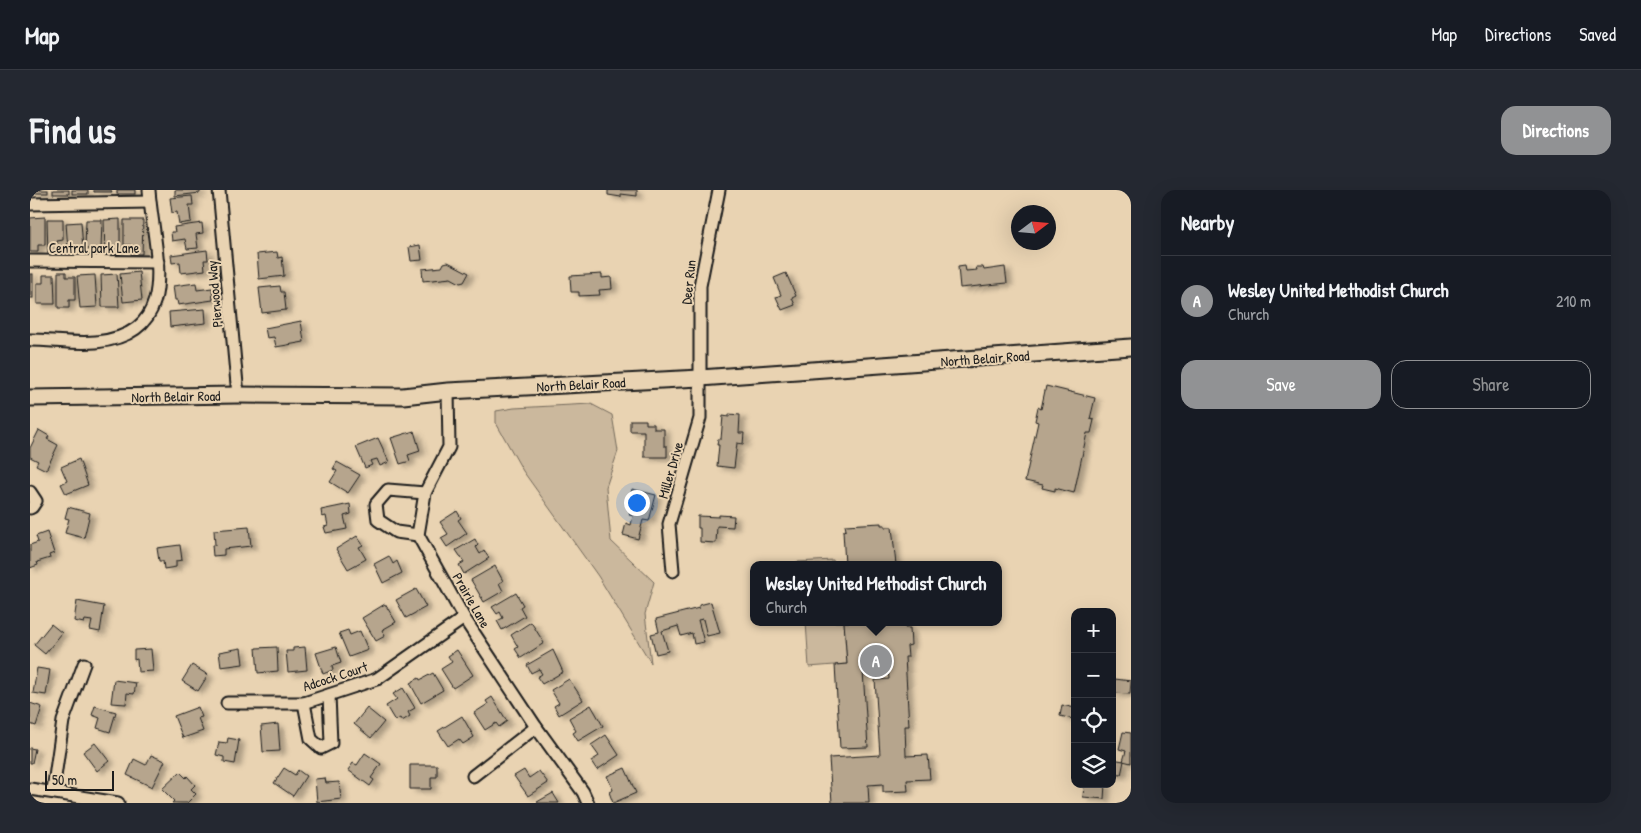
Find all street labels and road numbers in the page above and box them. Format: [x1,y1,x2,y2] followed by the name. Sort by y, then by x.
[49,238,140,258] street label: Central park Lane
[202,259,227,328] street label: Pierwood Way
[676,259,700,305] street label: Deer Run
[940,345,1031,371] street label: North Belair Road
[536,372,626,396] street label: North Belair Road
[131,386,221,406] street label: North Belair Road
[653,439,687,501] street label: Miller Drive
[449,569,496,631] street label: Prairie Lane
[300,657,370,695] street label: Adcock Court

